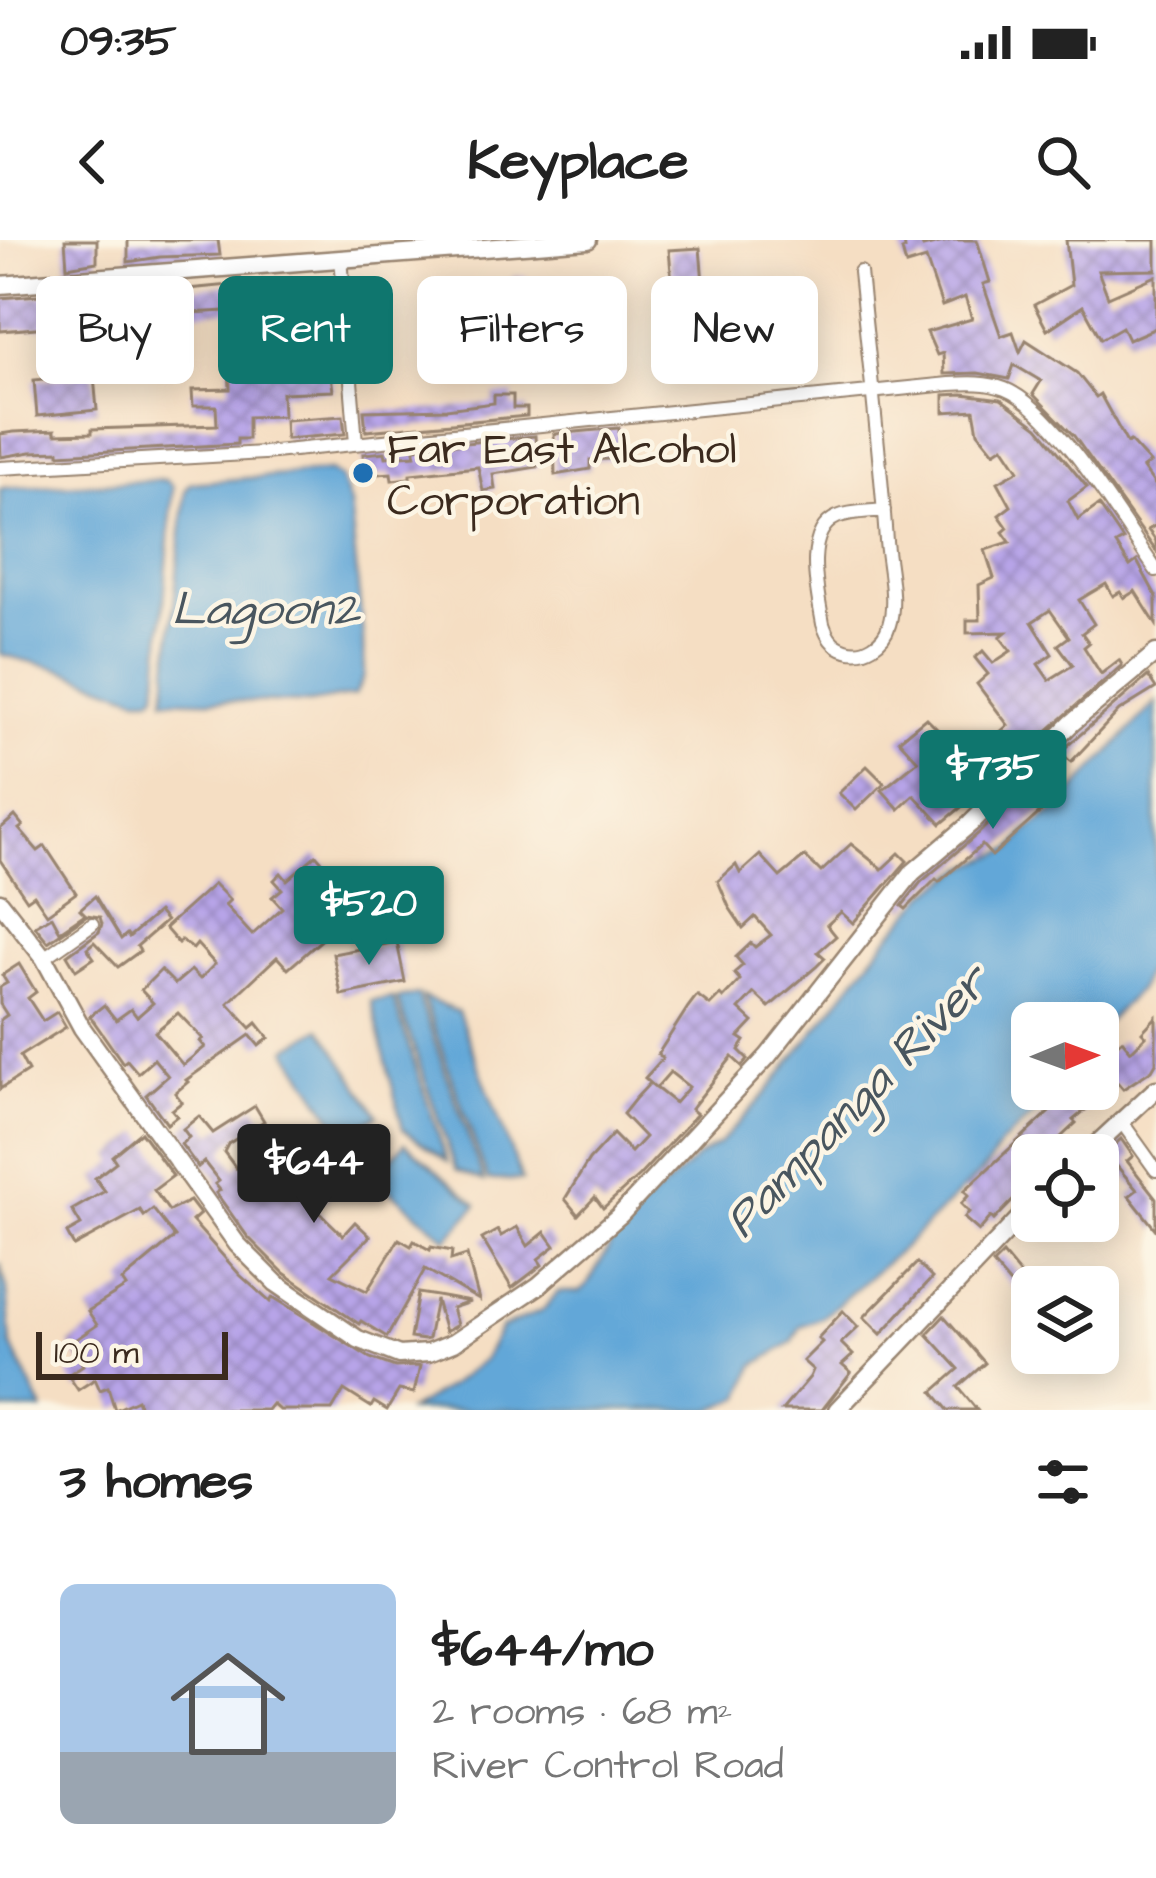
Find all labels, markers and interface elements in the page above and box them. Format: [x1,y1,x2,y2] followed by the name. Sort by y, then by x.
[60,11,176,73] text: 09:35
[468,125,688,200] text: Keyplace
[60,129,126,195] icon: back
[1030,129,1096,195] icon: search
[36,276,194,384] chip: Buy
[218,276,393,384] chip: Rent
[417,276,627,384] chip: Filters
[651,276,818,384] chip: New
[387,419,737,533] place label: Far East Alcohol Corporation
[350,460,376,486] marker: Far East Alcohol Corporation
[172,577,361,645] water label: Lagoon2
[922,730,1064,832] pin: $735
[946,742,1040,796] text: $735
[298,866,440,968] pin: $520
[321,878,417,932] text: $520
[710,948,1009,1254] water label: Pampanga River
[1011,1002,1119,1110] north arrow
[1011,1002,1119,1374] map controls
[243,1124,385,1226] pin: $644
[1011,1134,1119,1242] button: locate
[264,1136,364,1190] text: $644
[1011,1266,1119,1374] button: layers
[36,1326,228,1379] scale bar
[54,1330,139,1376] text: 100 m
[60,1447,253,1518] text: 3 homes
[1030,1449,1096,1515] icon: filters
[432,1615,653,1686] text: $644/mo
[156,1632,300,1776] icon: home
[432,1686,732,1740] text: 2 rooms · 68 m²
[432,1740,784,1794] text: River Control Road

